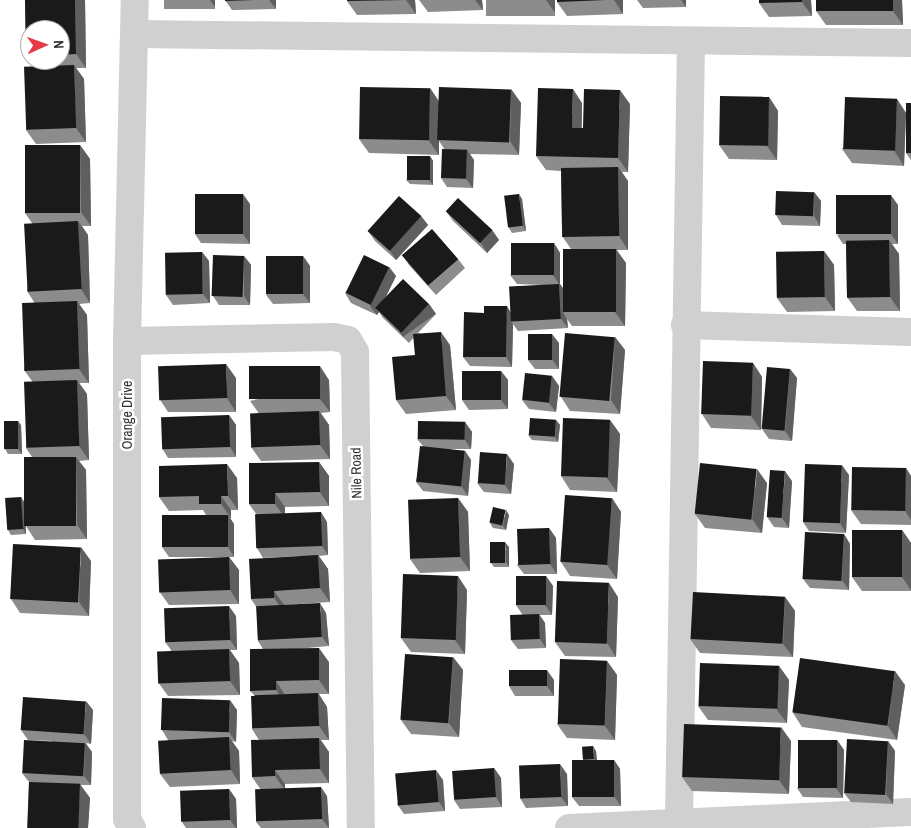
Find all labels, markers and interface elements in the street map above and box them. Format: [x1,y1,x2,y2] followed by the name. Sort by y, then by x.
[20,20,70,70] north arrow
[50,40,68,49] text: N
[119,381,135,449] street label: Orange Drive
[347,447,365,499] street label: Nile Road

